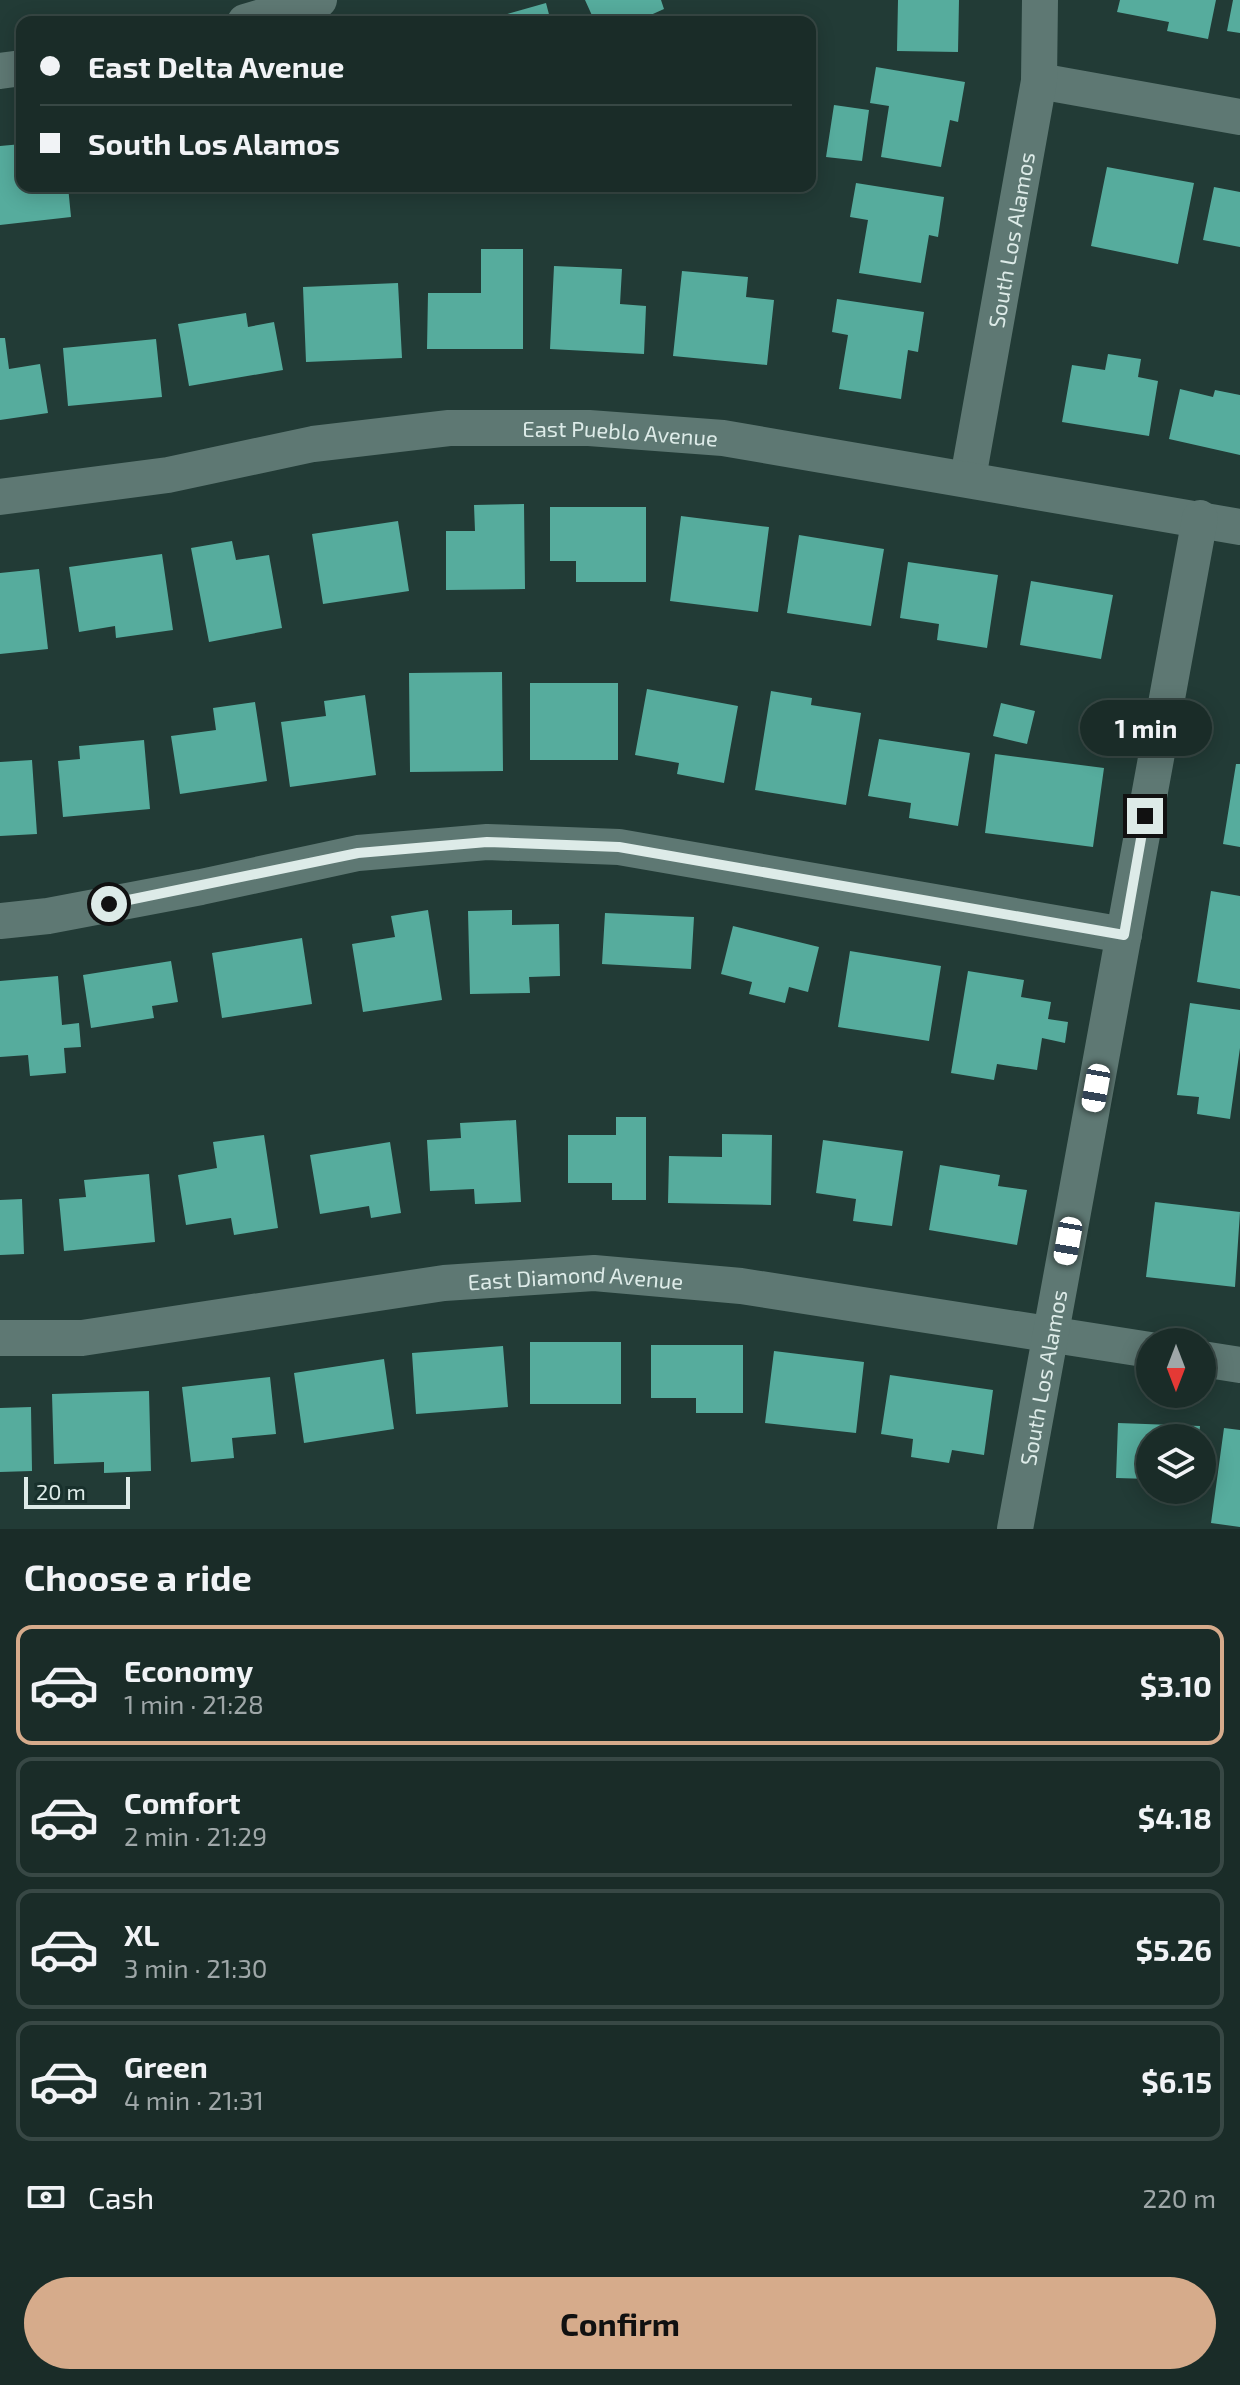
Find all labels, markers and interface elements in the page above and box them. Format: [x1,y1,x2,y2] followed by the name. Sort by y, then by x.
[88,48,345,84] text: East Delta Avenue
[88,125,340,161] text: South Los Alamos
[982,150,1039,330] street label: South Los Alamos
[522,415,719,451] street label: East Pueblo Avenue
[1079,700,1211,756] callout: 1 min
[1115,712,1177,743] text: 1 min
[1127,798,1163,834] route end
[91,886,127,922] route start
[1080,1062,1112,1114] car
[1052,1215,1084,1267] car
[467,1260,685,1294] street label: East Diamond Avenue
[1014,1288,1072,1467] street label: South Los Alamos
[1136,1328,1216,1408] north arrow
[1136,1328,1216,1504] map controls
[1136,1424,1216,1504] button: layers
[24,1473,130,1509] scale bar
[36,1478,86,1504] text: 20 m
[24,1555,252,1598] text: Choose a ride
[28,1649,100,1721] icon: car
[124,1652,253,1688] text: Economy
[1140,1667,1212,1703] text: $3.10
[124,1688,264,1719] text: 1 min · 21:28
[28,1781,100,1853] icon: car
[124,1784,241,1820] text: Comfort
[1138,1799,1212,1835] text: $4.18
[124,1820,267,1851] text: 2 min · 21:29
[28,1913,100,1985] icon: car
[124,1916,159,1952] text: XL
[1136,1931,1212,1967] text: $5.26
[124,1952,268,1983] text: 3 min · 21:30
[28,2045,100,2117] icon: car
[124,2048,208,2084] text: Green
[1141,2063,1212,2099] text: $6.15
[124,2084,264,2115] text: 4 min · 21:31
[24,2175,68,2219] icon: cash
[88,2179,154,2215] text: Cash
[1143,2182,1216,2213] text: 220 m
[24,2277,1216,2369] button: Confirm

